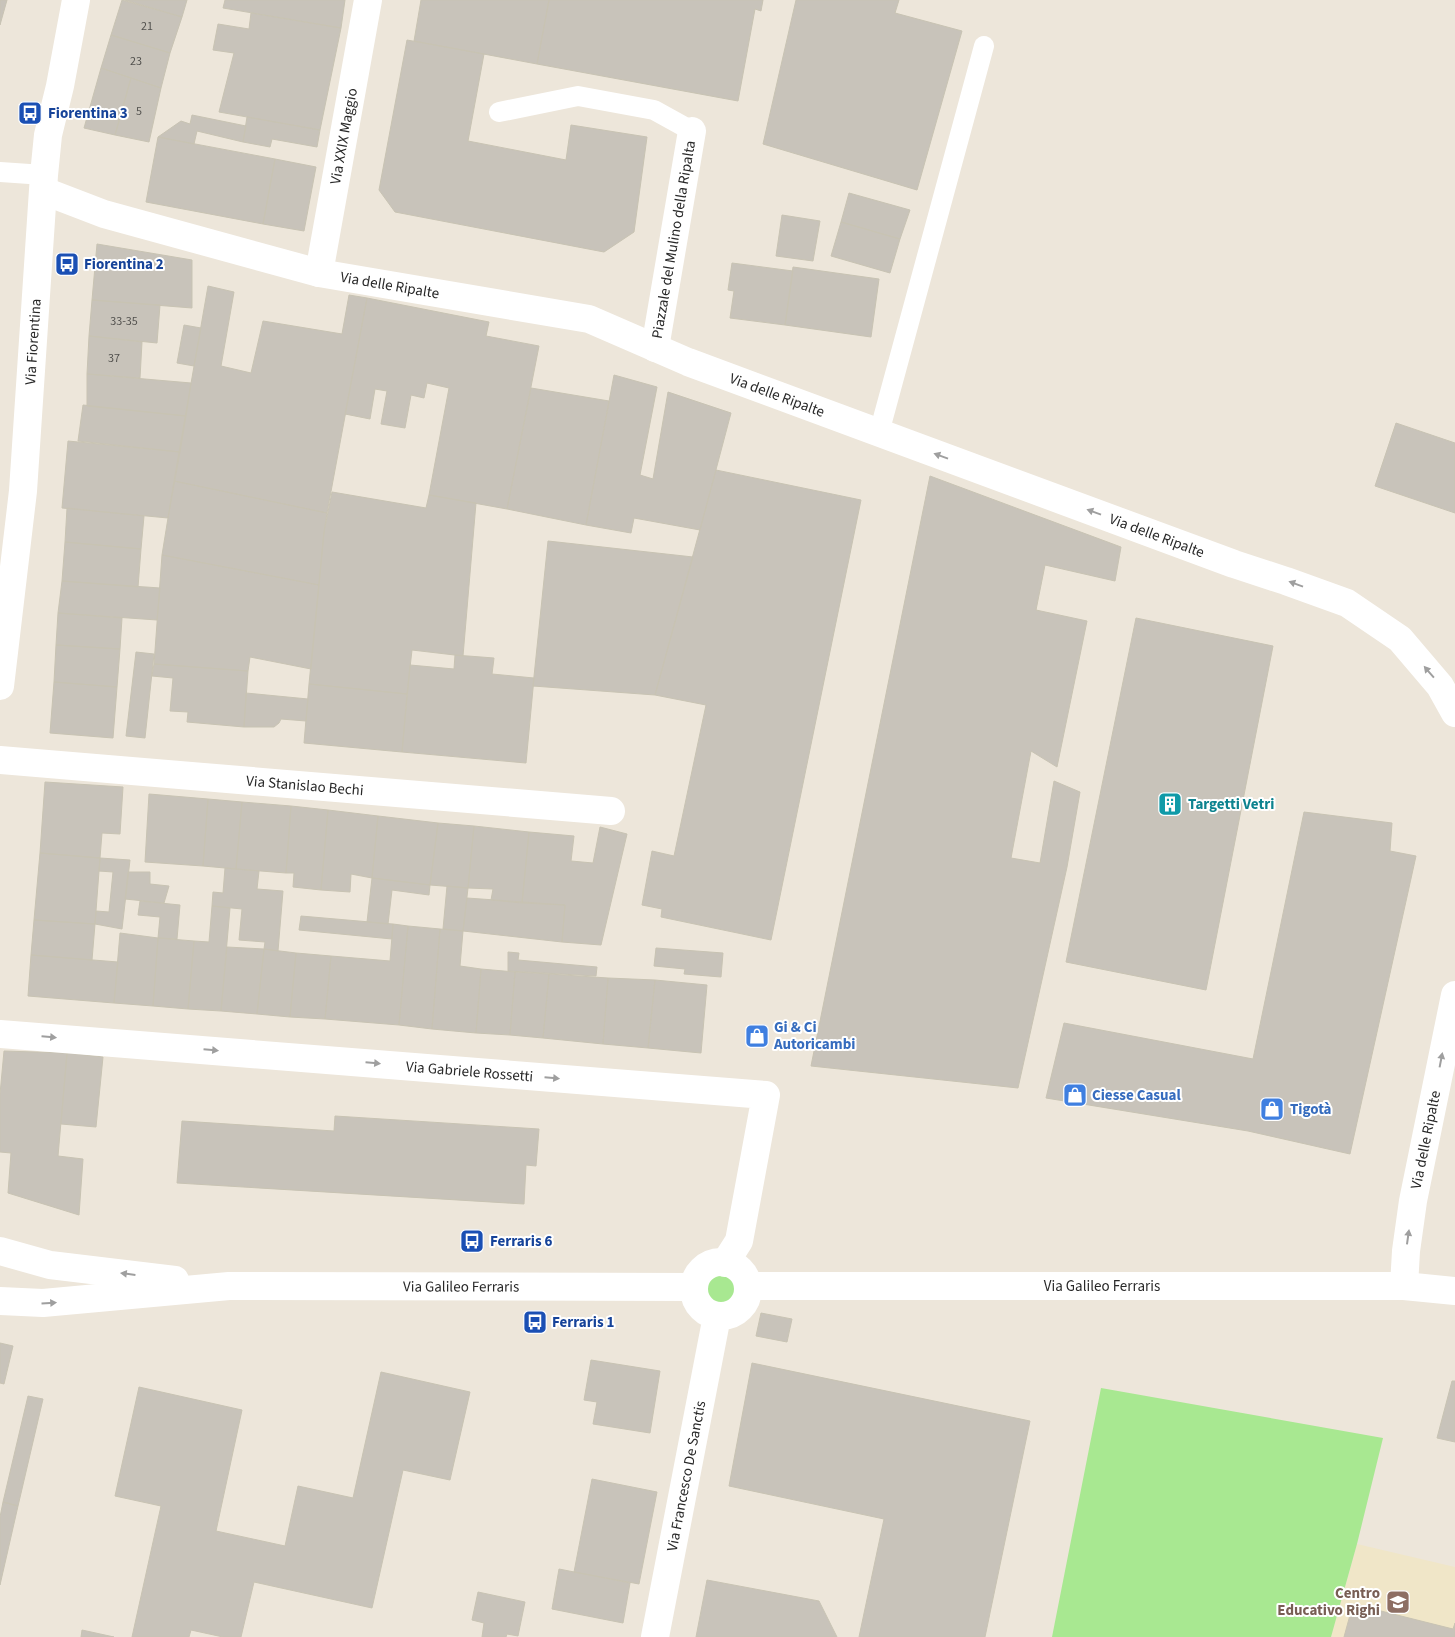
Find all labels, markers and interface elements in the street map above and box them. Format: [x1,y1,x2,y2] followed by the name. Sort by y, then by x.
[141,18,153,35] house number: 21
[130,53,142,70] house number: 23
[325,86,363,186] street label: Via XXIX Maggio
[17,100,43,126] bus stop icon: Fiorentina 3
[48,103,128,124] place label: Fiorentina 3
[136,103,142,120] house number: 5
[647,139,701,340] street label: Piazzale del Mulino della Ripalta
[54,251,80,277] bus stop icon: Fiorentina 2
[84,254,164,275] place label: Fiorentina 2
[339,267,441,304] street label: Via delle Ripalte
[20,298,47,386] street label: Via Fiorentina
[110,313,138,330] house number: 33-35
[108,350,120,367] house number: 37
[726,368,827,423] street label: Via delle Ripalte
[933,452,948,460] one-way arrow
[1086,508,1101,515] one-way arrow
[1106,509,1207,563] street label: Via delle Ripalte
[1288,580,1303,588] one-way arrow
[1423,666,1434,679] one-way arrow
[245,771,364,801] street label: Via Stanislao Bechi
[1157,791,1183,817] building icon: Targetti Vetri
[1188,794,1274,815] place label: Targetti Vetri
[773,1017,855,1055] place label: Gi & Ci Autoricambi
[744,1023,770,1049] shop icon: Gi & Ci Autoricambi
[41,1034,57,1042] one-way arrow
[203,1047,219,1055] one-way arrow
[1437,1053,1445,1068] one-way arrow
[405,1056,534,1087] street label: Via Gabriele Rossetti
[365,1060,381,1068] one-way arrow
[544,1074,560,1082] one-way arrow
[1062,1082,1088,1108] shop icon: Ciesse Casual
[1092,1085,1181,1106] place label: Ciesse Casual
[1406,1089,1446,1191] street label: Via delle Ripalte
[1259,1096,1285,1122] shop icon: Tigotà
[1290,1099,1332,1120] place label: Tigotà
[459,1228,485,1254] bus stop icon: Ferraris 6
[1404,1229,1412,1245] one-way arrow
[490,1231,553,1252] place label: Ferraris 6
[120,1270,136,1278] one-way arrow
[403,1276,519,1298] street label: Via Galileo Ferraris
[1044,1276,1160,1297] street label: Via Galileo Ferraris
[41,1298,57,1306] one-way arrow
[522,1309,548,1335] bus stop icon: Ferraris 1
[552,1312,615,1333] place label: Ferraris 1
[662,1399,711,1553] street label: Via Francesco De Sanctis
[1277,1583,1380,1621] place label: Centro Educativo Righi
[1385,1589,1411,1615] school or university icon: Centro Educativo Righi

